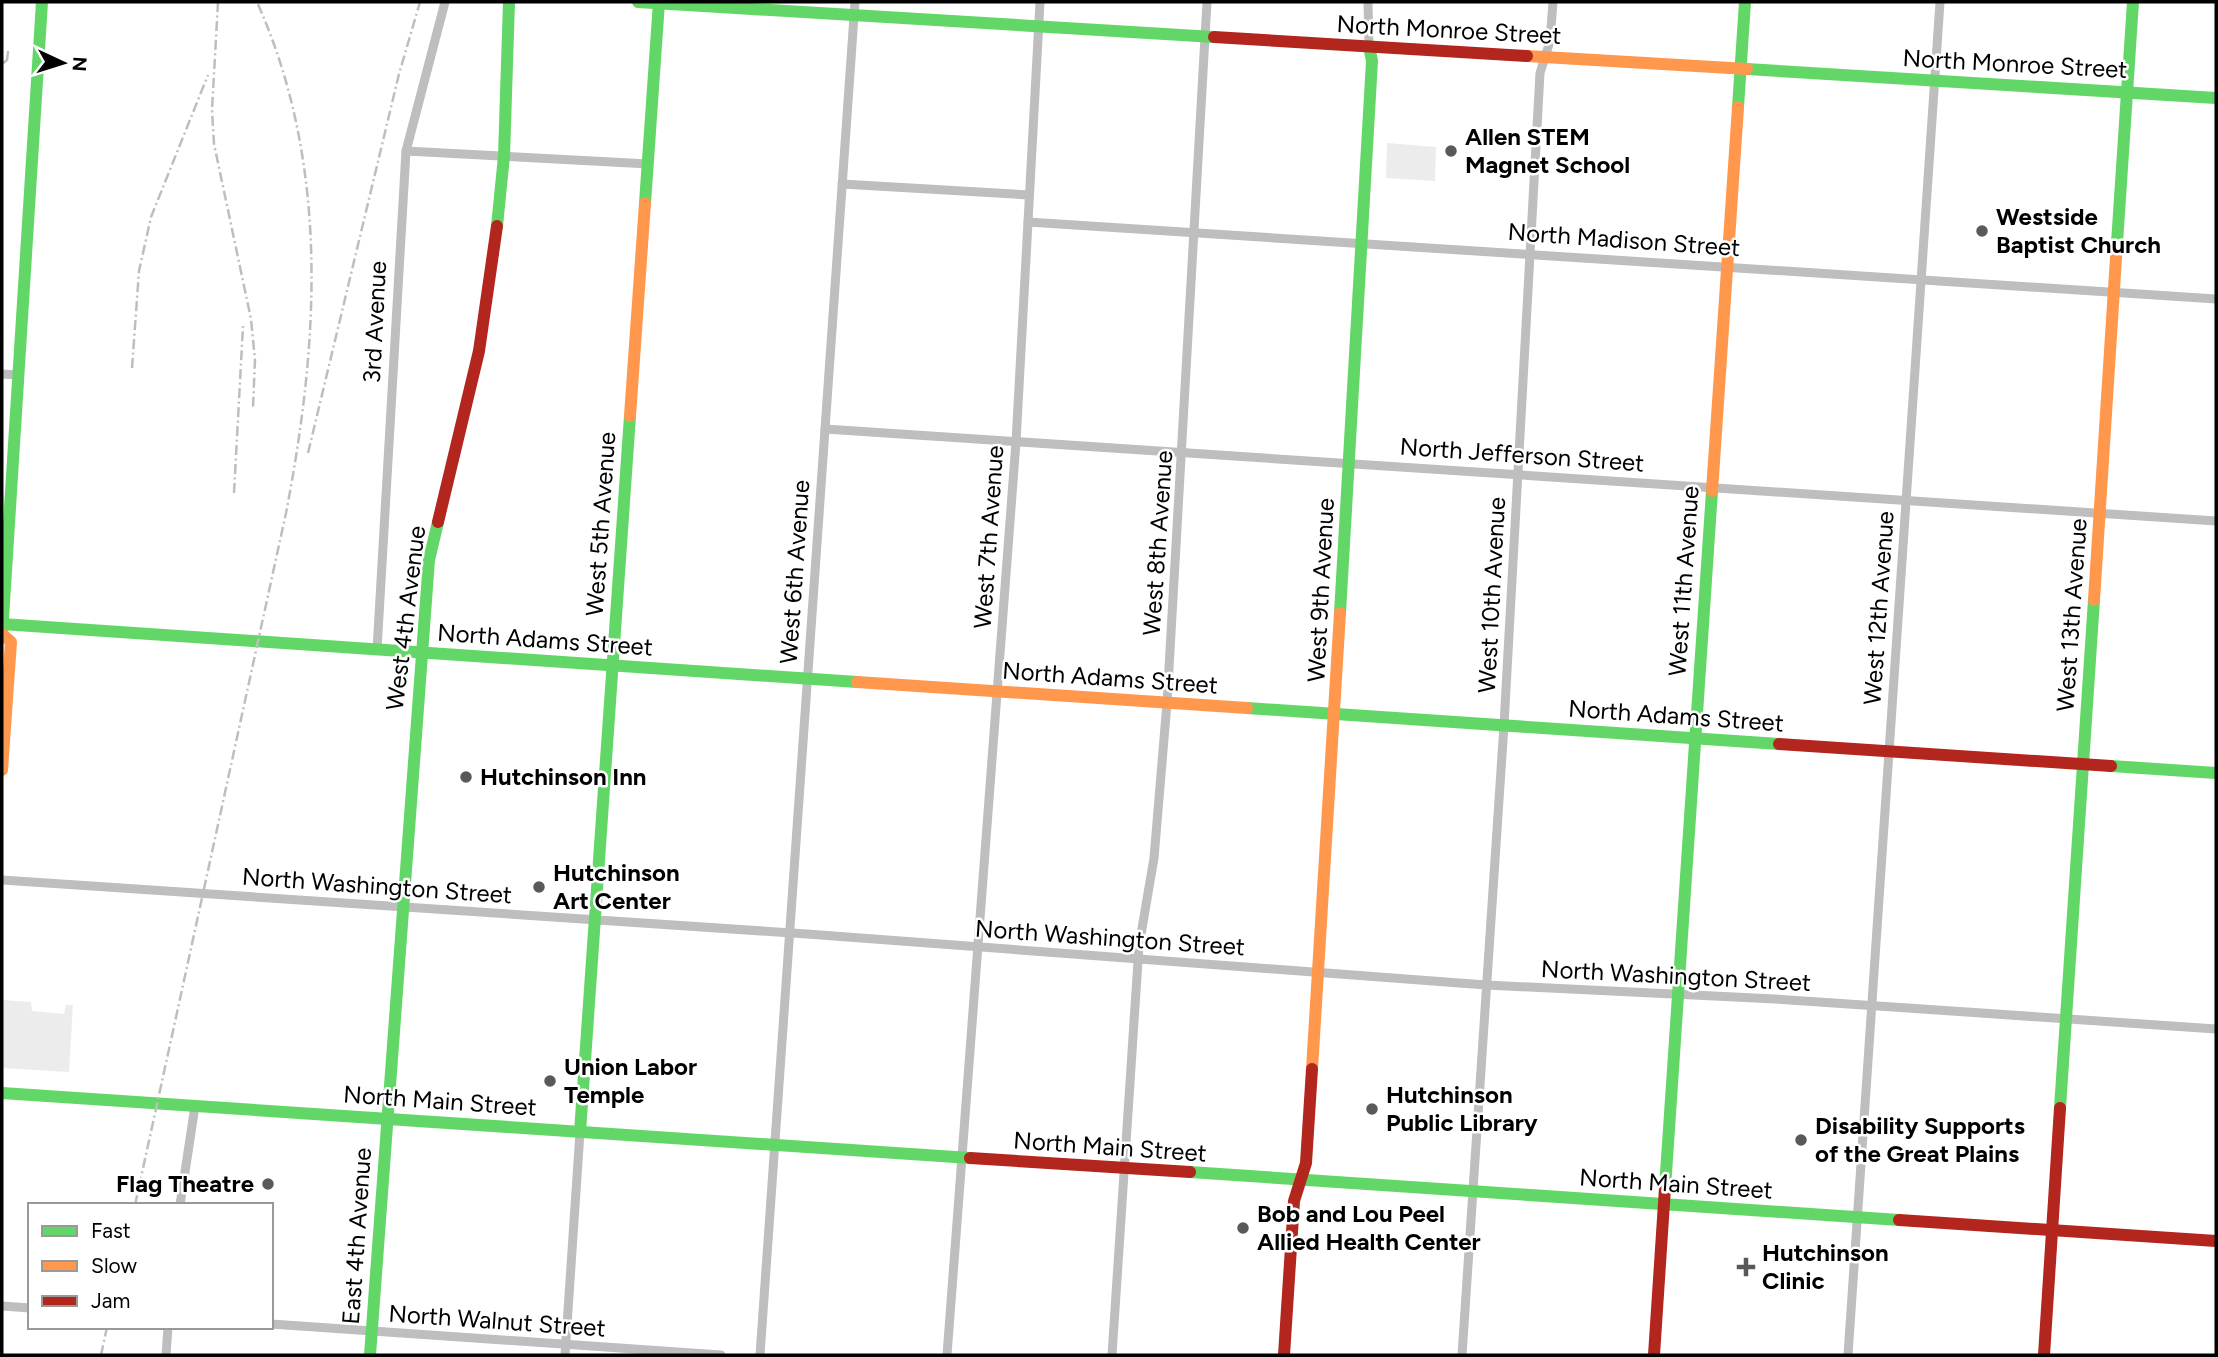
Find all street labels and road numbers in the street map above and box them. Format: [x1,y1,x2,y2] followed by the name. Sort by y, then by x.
[1336,9,1562,50] street label: North Monroe Street
[1902,43,2128,84] street label: North Monroe Street
[1507,217,1741,262] street label: North Madison Street
[357,260,392,384] street label: 3rd Avenue
[580,431,621,617] street label: West 5th Avenue
[1399,431,1645,478] street label: North Jefferson Street
[968,444,1009,630] street label: West 7th Avenue
[1137,449,1178,637] street label: West 8th Avenue
[774,479,815,665] street label: West 6th Avenue
[1662,485,1705,677] street label: West 11th Avenue
[1472,496,1511,694] street label: West 10th Avenue
[1301,497,1340,683] street label: West 9th Avenue
[1857,510,1900,706] street label: West 12th Avenue
[2050,517,2093,713] street label: West 13th Avenue
[380,524,431,712] street label: West 4th Avenue
[436,617,654,662] street label: North Adams Street
[1001,655,1219,700] street label: North Adams Street
[1567,693,1785,738] street label: North Adams Street
[241,862,513,909] street label: North Washington Street
[974,914,1246,961] street label: North Washington Street
[1540,954,1812,997] street label: North Washington Street
[342,1079,538,1122] street label: North Main Street
[1012,1125,1208,1168] street label: North Main Street
[336,1147,377,1325] street label: East 4th Avenue
[1578,1162,1774,1205] street label: North Main Street
[387,1298,607,1343] street label: North Walnut Street

